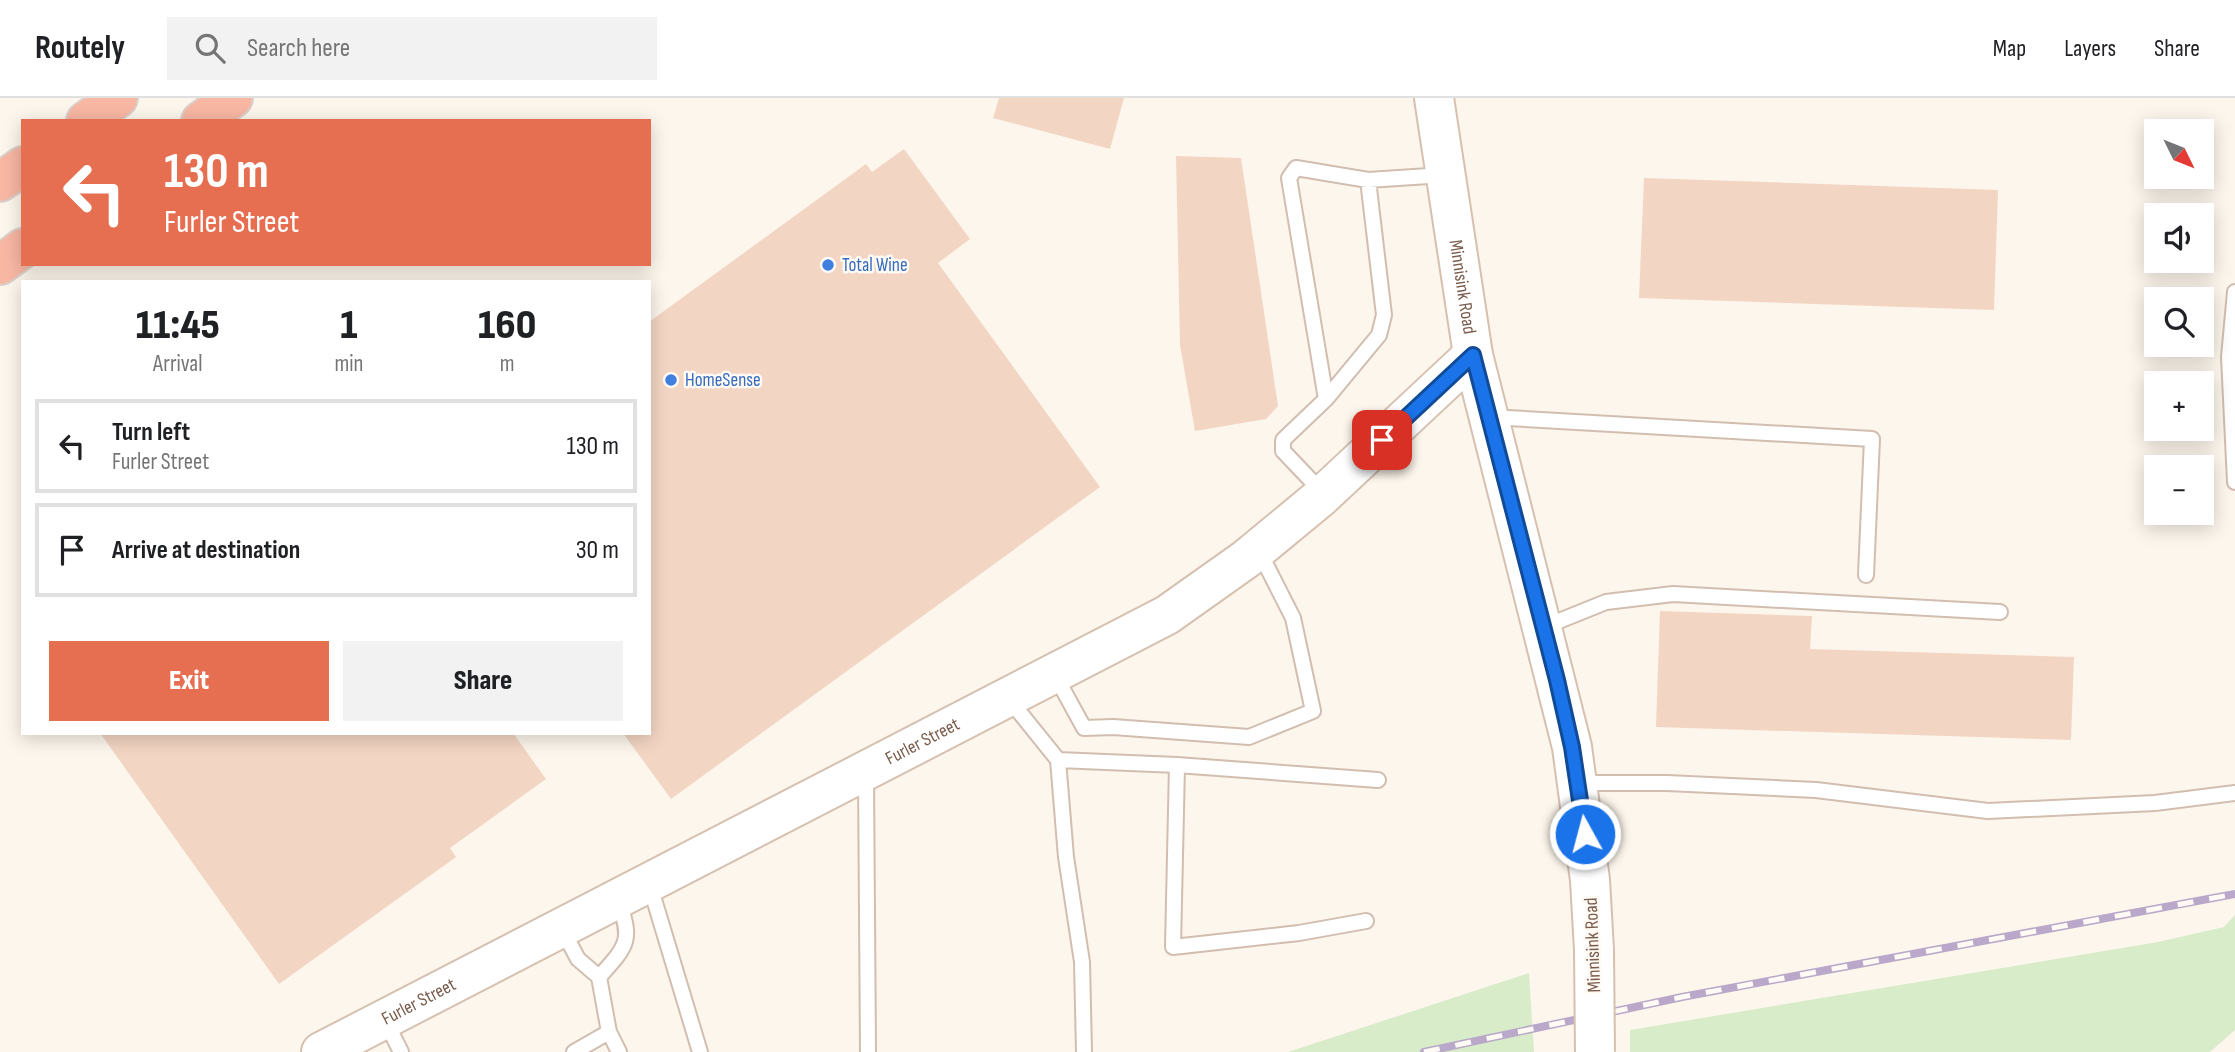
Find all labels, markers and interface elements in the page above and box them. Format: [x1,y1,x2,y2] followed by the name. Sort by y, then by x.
[167,17,657,80] search box
[35,28,125,68] text: Routely
[191,29,229,67] icon: search
[247,33,350,64] text: Search here
[1993,34,2026,63] text: Map
[2064,34,2116,63] text: Layers
[2154,34,2200,63] text: Share
[2144,119,2214,189] north arrow
[2144,119,2214,525] map controls
[164,143,269,202] text: 130 m
[49,147,140,238] icon: left
[164,203,299,242] text: Furler Street
[2144,203,2214,273] button: sound
[1444,238,1481,336] street label: Minnisink Road
[842,254,908,277] place label: Total Wine
[820,257,836,273] marker: Total Wine
[2144,287,2214,357] button: search
[136,300,220,351] text: 11:45
[340,300,358,351] text: 1
[478,300,536,351] text: 160
[153,350,202,378] text: Arrival
[334,350,363,378] text: min
[500,350,515,378] text: m
[685,369,761,392] place label: HomeSense
[2144,371,2214,441] button: +
[663,372,679,388] marker: HomeSense
[1352,410,1412,470] pin
[112,417,190,448] text: Turn left
[1363,421,1401,459] icon: arrive
[53,427,91,465] icon: left
[567,431,619,462] text: 130 m
[112,448,209,476] text: Furler Street
[2144,455,2214,525] button: −
[53,531,91,569] icon: arrive
[112,535,300,566] text: Arrive at destination
[576,535,619,566] text: 30 m
[49,641,329,721] button: Exit
[343,641,623,721] button: Share
[882,713,964,770] street label: Furler Street
[1548,797,1622,871] position arrow
[1580,897,1606,993] street label: Minnisink Road
[378,973,460,1030] street label: Furler Street

